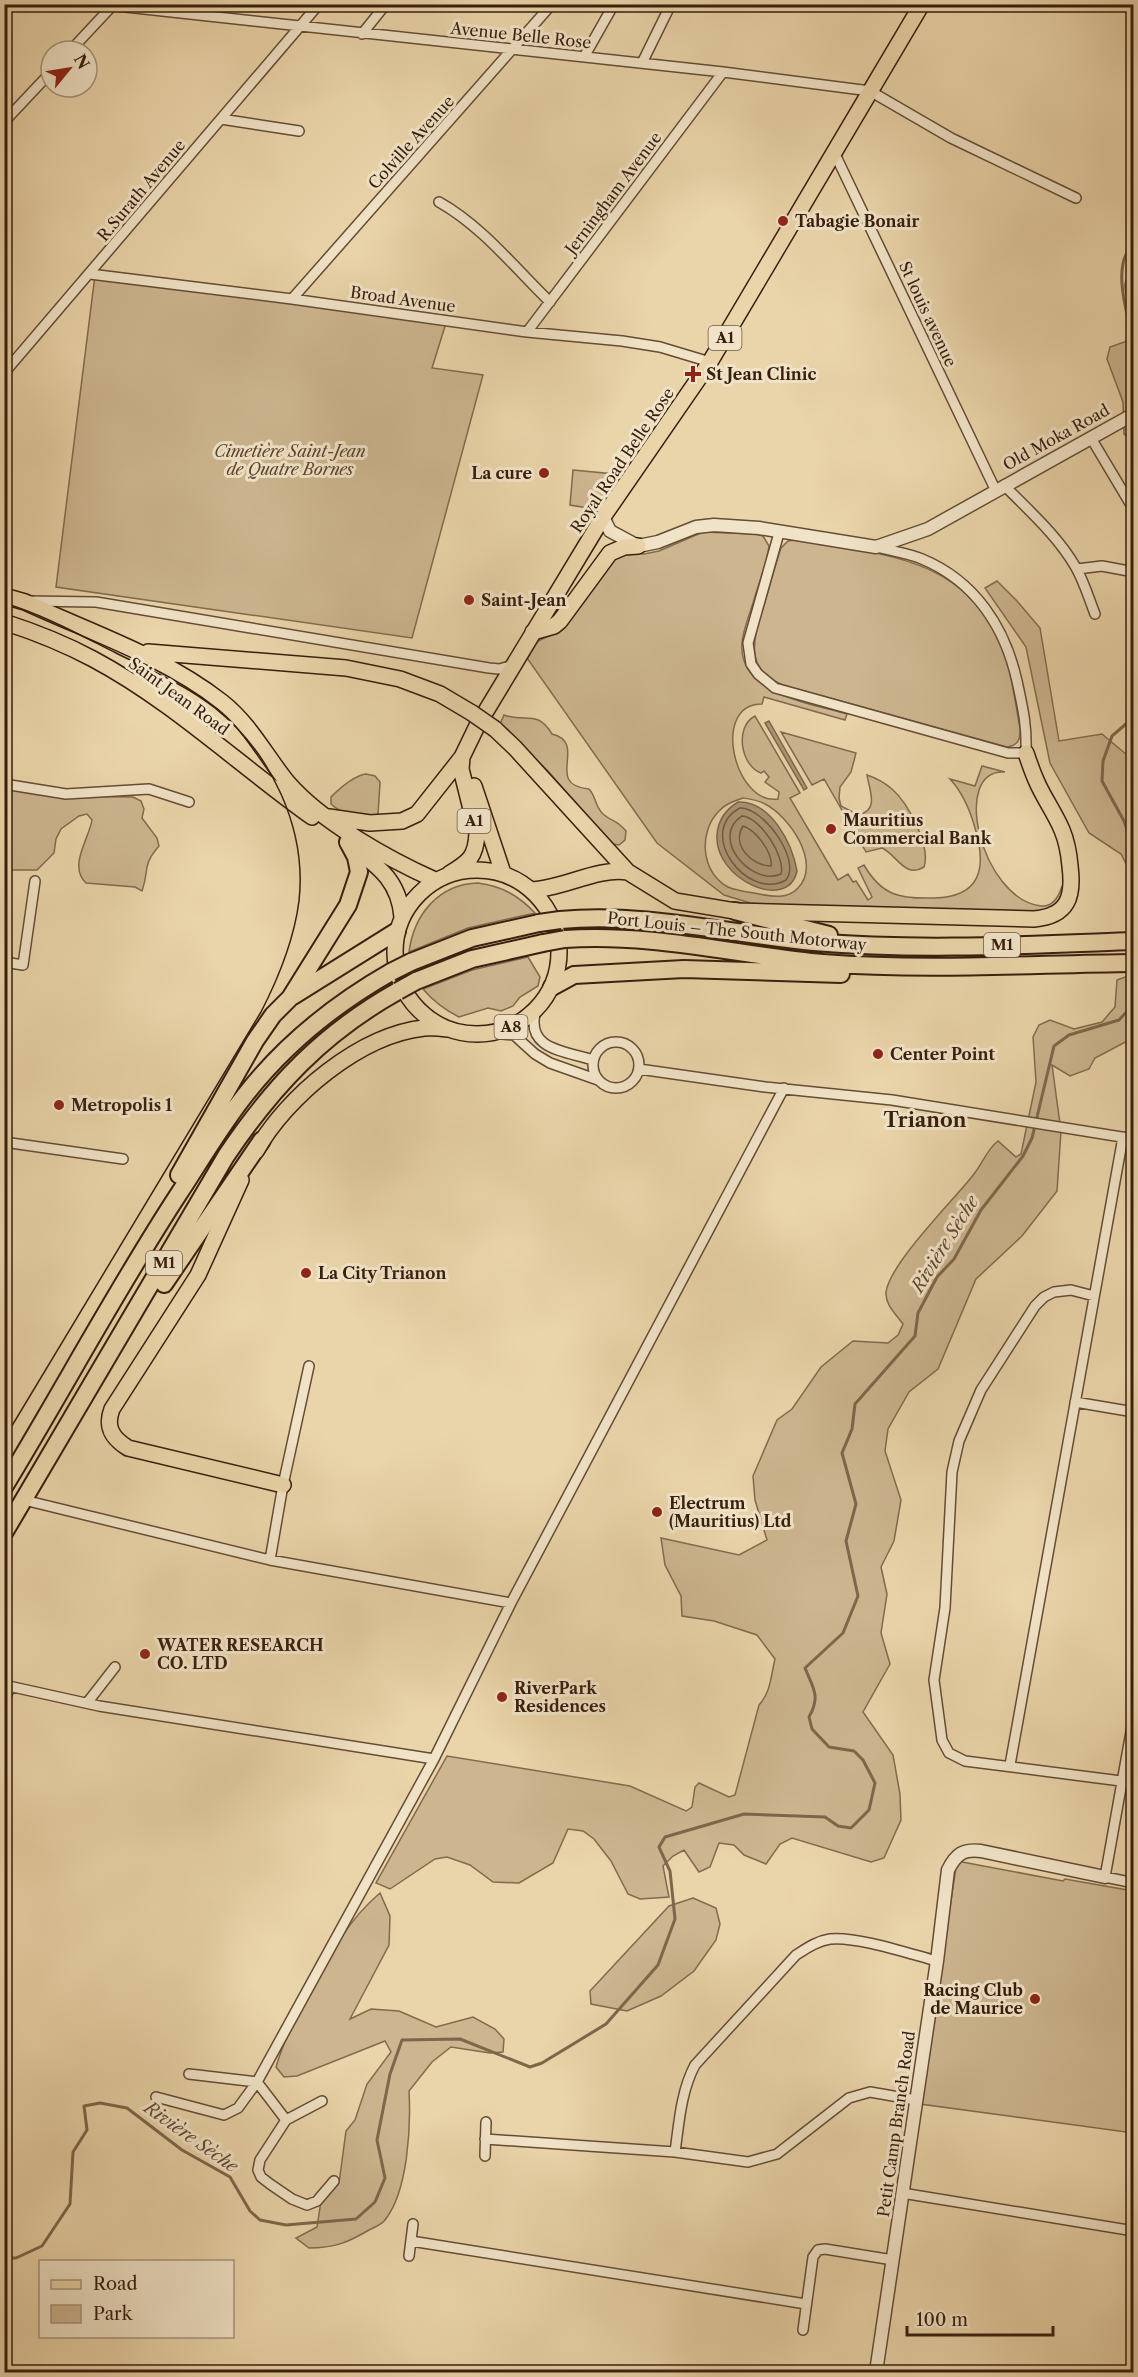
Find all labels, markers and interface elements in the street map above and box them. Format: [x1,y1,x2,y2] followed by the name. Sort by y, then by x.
[449,18,592,52] street label: Avenue Belle Rose
[39,39,99,99] north arrow
[70,50,94,73] text: N
[364,91,458,193] street label: Colville Avenue
[559,128,666,261] street label: Jerningham Avenue
[93,135,189,245] street label: R.Surath Avenue
[795,211,920,231] place label: Tabagie Bonair
[776,214,790,228] marker: Tabagie Bonair
[895,258,961,370] street label: St louis avenue
[349,282,457,316] street label: Broad Avenue
[708,326,742,350] road number: A1
[706,364,817,384] place label: St Jean Clinic
[684,365,702,383] marker: St Jean Clinic
[566,384,678,536] street label: Royal Road Belle Rose
[999,399,1113,474] street label: Old Moka Road
[214,441,366,479] park label: Cimetière Saint-Jean de Quatre Bornes
[471,463,532,483] place label: La cure
[537,466,551,480] marker: La cure
[481,590,566,610] place label: Saint-Jean
[462,593,476,607] marker: Saint-Jean
[125,653,233,739] street label: Saint Jean Road
[458,809,490,833] road number: A1
[843,810,992,848] place label: Mauritius Commercial Bank
[824,822,838,836] marker: Mauritius Commercial Bank
[606,907,869,955] street label: Port Louis – The South Motorway
[984,933,1020,957] road number: M1
[494,1015,528,1039] road number: A8
[890,1044,995,1064] place label: Center Point
[871,1047,885,1061] marker: Center Point
[71,1095,173,1115] place label: Metropolis 1
[52,1098,66,1112] marker: Metropolis 1
[884,1108,967,1132] district label: Trianon
[906,1191,984,1298] water label: Rivière Sèche
[146,1251,182,1275] road number: M1
[318,1263,447,1283] place label: La City Trianon
[299,1266,313,1280] marker: La City Trianon
[669,1493,792,1531] place label: Electrum (Mauritius) Ltd
[650,1505,664,1519] marker: Electrum (Mauritius) Ltd
[156,1635,324,1673] place label: WATER RESEARCH CO. LTD
[138,1647,152,1661] marker: WATER RESEARCH CO. LTD
[514,1678,606,1716] place label: RiverPark Residences
[495,1690,509,1704] marker: RiverPark Residences
[923,1980,1023,2018] place label: Racing Club de Maurice
[1028,1992,1042,2006] marker: Racing Club de Maurice
[873,2029,919,2218] street label: Petit Camp Branch Road
[138,2095,243,2178] water label: Rivière Sèche
[39,2260,234,2338] legend
[93,2273,138,2295] text: Road
[907,2299,1052,2337] scale bar
[93,2303,134,2325] text: Park
[916,2309,968,2331] text: 100 m

